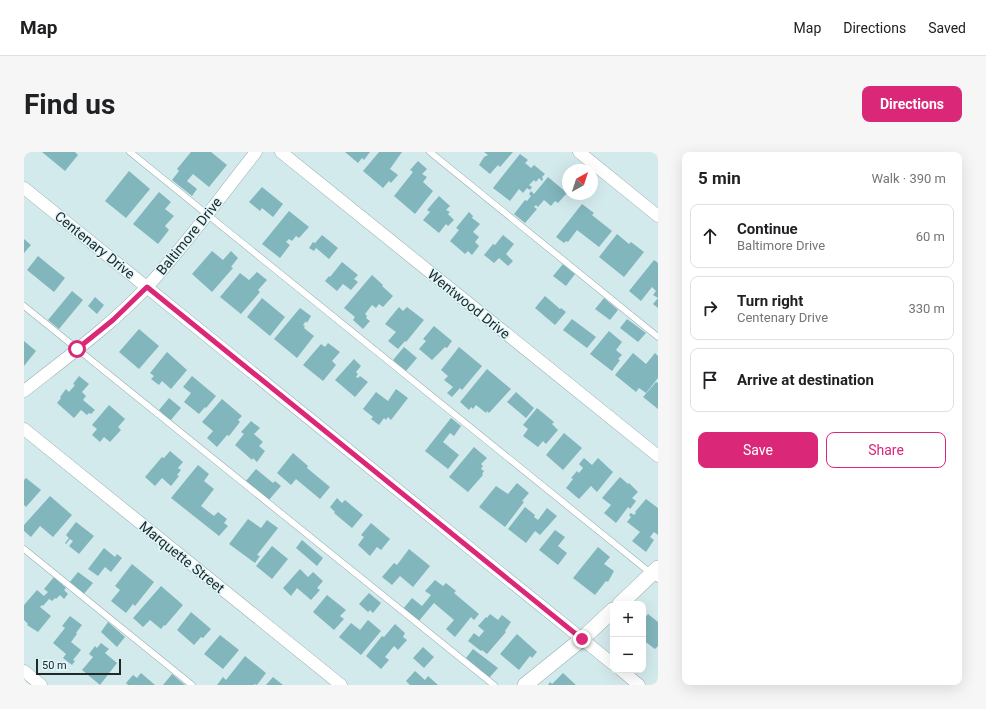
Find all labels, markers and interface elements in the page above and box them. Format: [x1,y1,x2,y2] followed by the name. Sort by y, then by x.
[20,16,58,39] text: Map
[794,20,821,36] text: Map
[843,20,906,36] text: Directions
[928,20,966,36] text: Saved
[862,86,962,122] button: Directions
[24,88,115,121] text: Find us
[562,164,598,200] north arrow
[698,168,741,188] text: 5 min
[871,171,946,186] text: Walk · 390 m
[153,194,225,278] street label: Baltimore Drive
[52,208,138,282] street label: Centenary Drive
[737,220,798,238] text: Continue
[699,225,721,247] icon: ahead
[916,229,945,244] text: 60 m
[737,238,825,253] text: Baltimore Drive
[425,266,513,342] street label: Wentwood Drive
[737,292,803,310] text: Turn right
[699,297,721,319] icon: right
[908,301,945,316] text: 330 m
[737,310,828,325] text: Centenary Drive
[68,340,86,358] route start
[699,369,721,391] icon: arrive
[737,371,874,389] text: Arrive at destination
[698,432,818,468] button: Save
[826,432,946,468] button: Share
[136,518,228,596] street label: Marquette Street
[610,601,646,673] map controls
[610,601,646,637] button: +
[573,630,591,648] route end
[610,637,646,673] button: −
[36,657,121,676] scale bar
[42,659,67,672] text: 50 m

